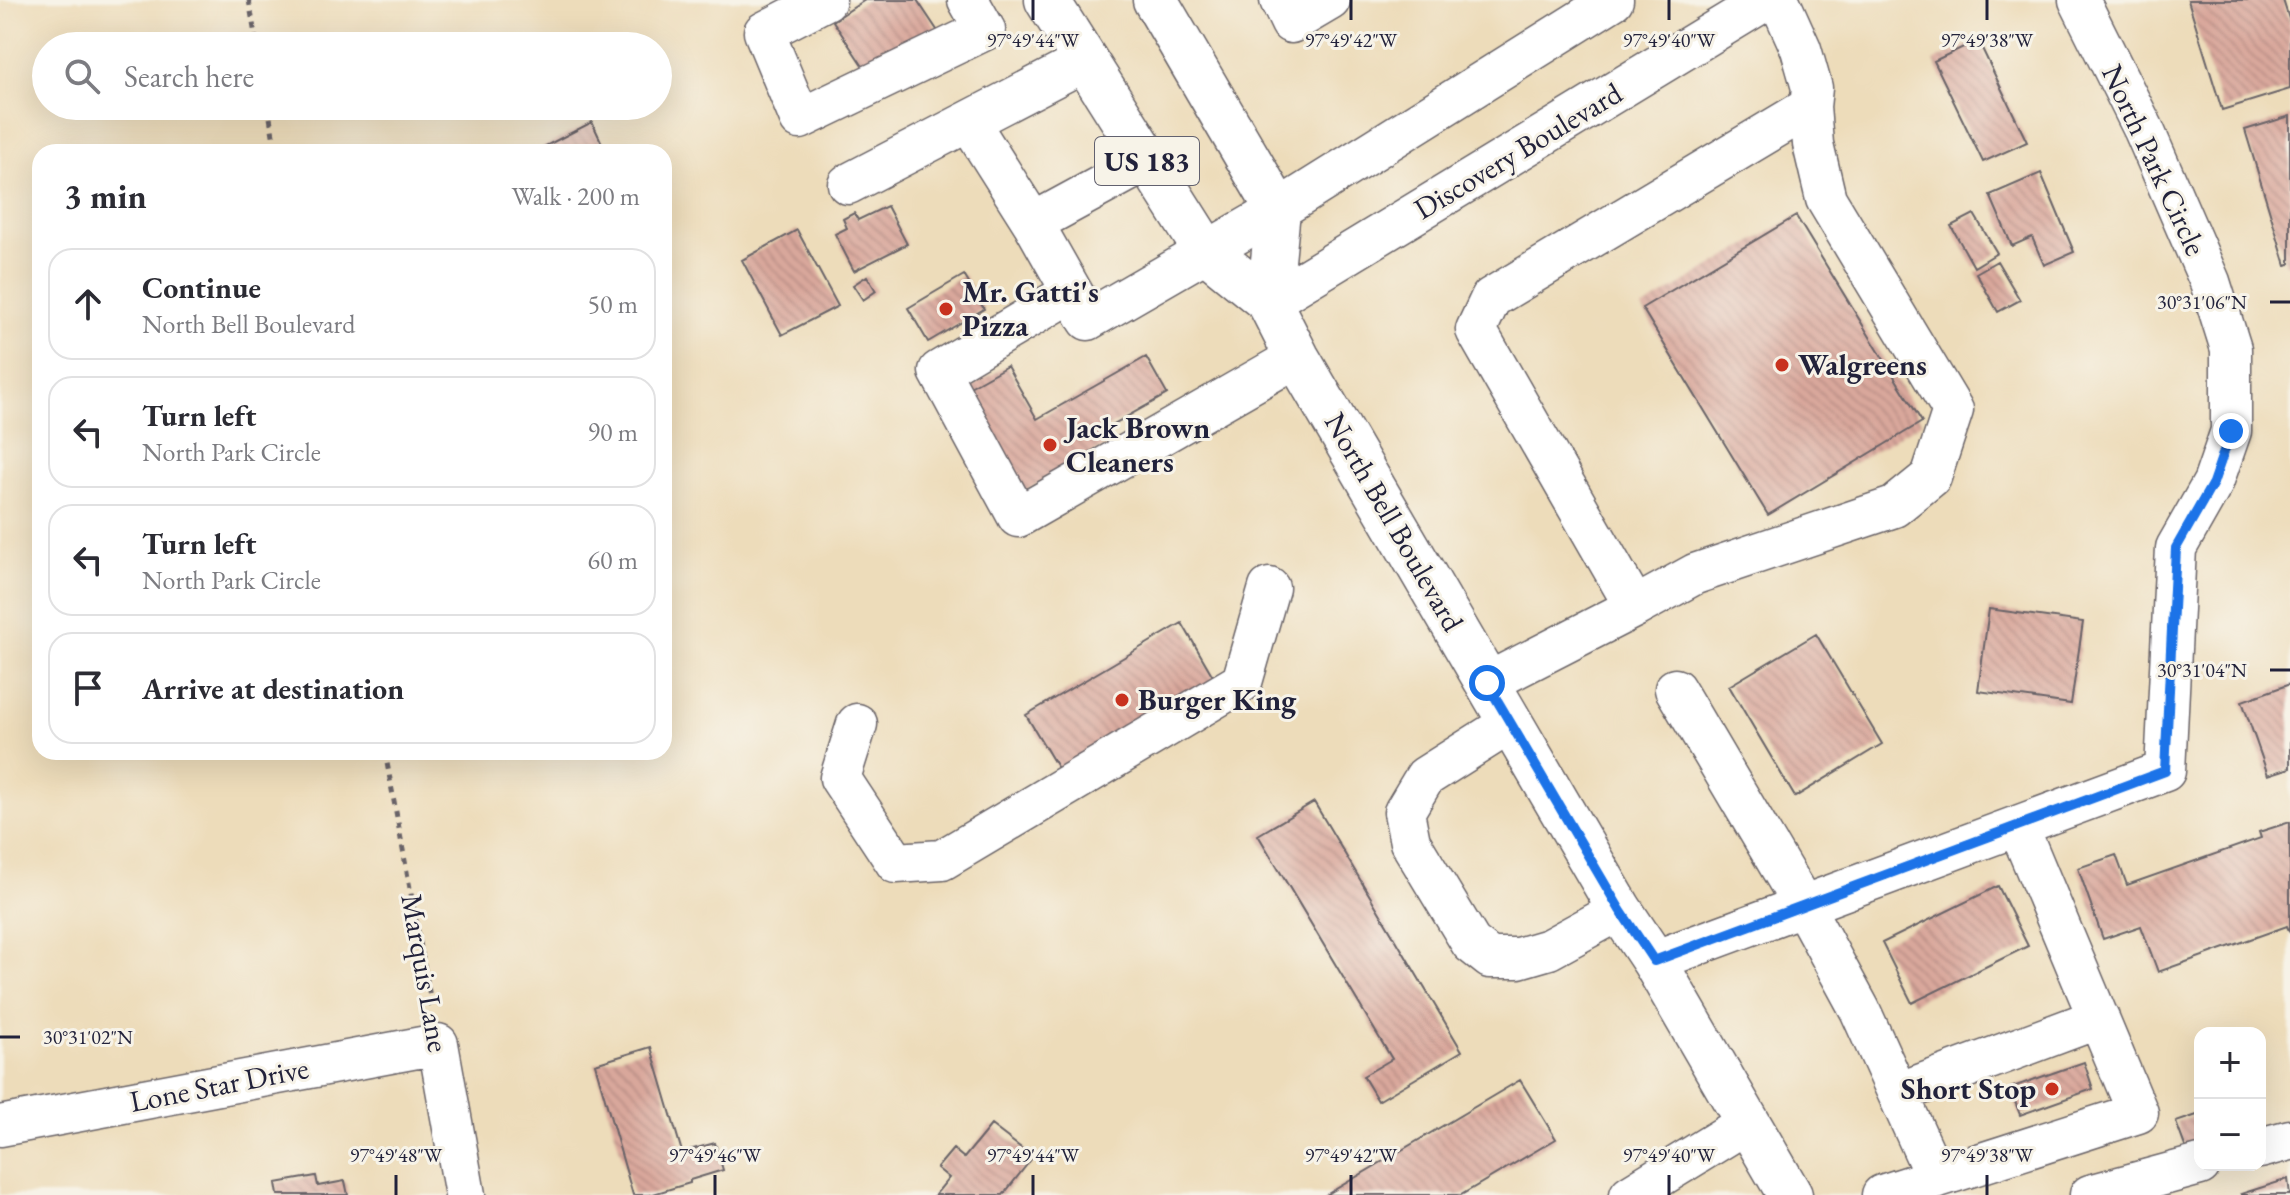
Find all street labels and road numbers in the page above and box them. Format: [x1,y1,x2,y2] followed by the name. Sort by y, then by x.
[2093,58,2216,262] street label: North Park Circle
[1407,73,1630,228] street label: Discovery Boulevard
[1095,137,1199,185] road number: US 183
[1316,405,1473,639] street label: North Bell Boulevard
[392,891,459,1055] street label: Marquis Lane
[126,1048,312,1121] street label: Lone Star Drive

